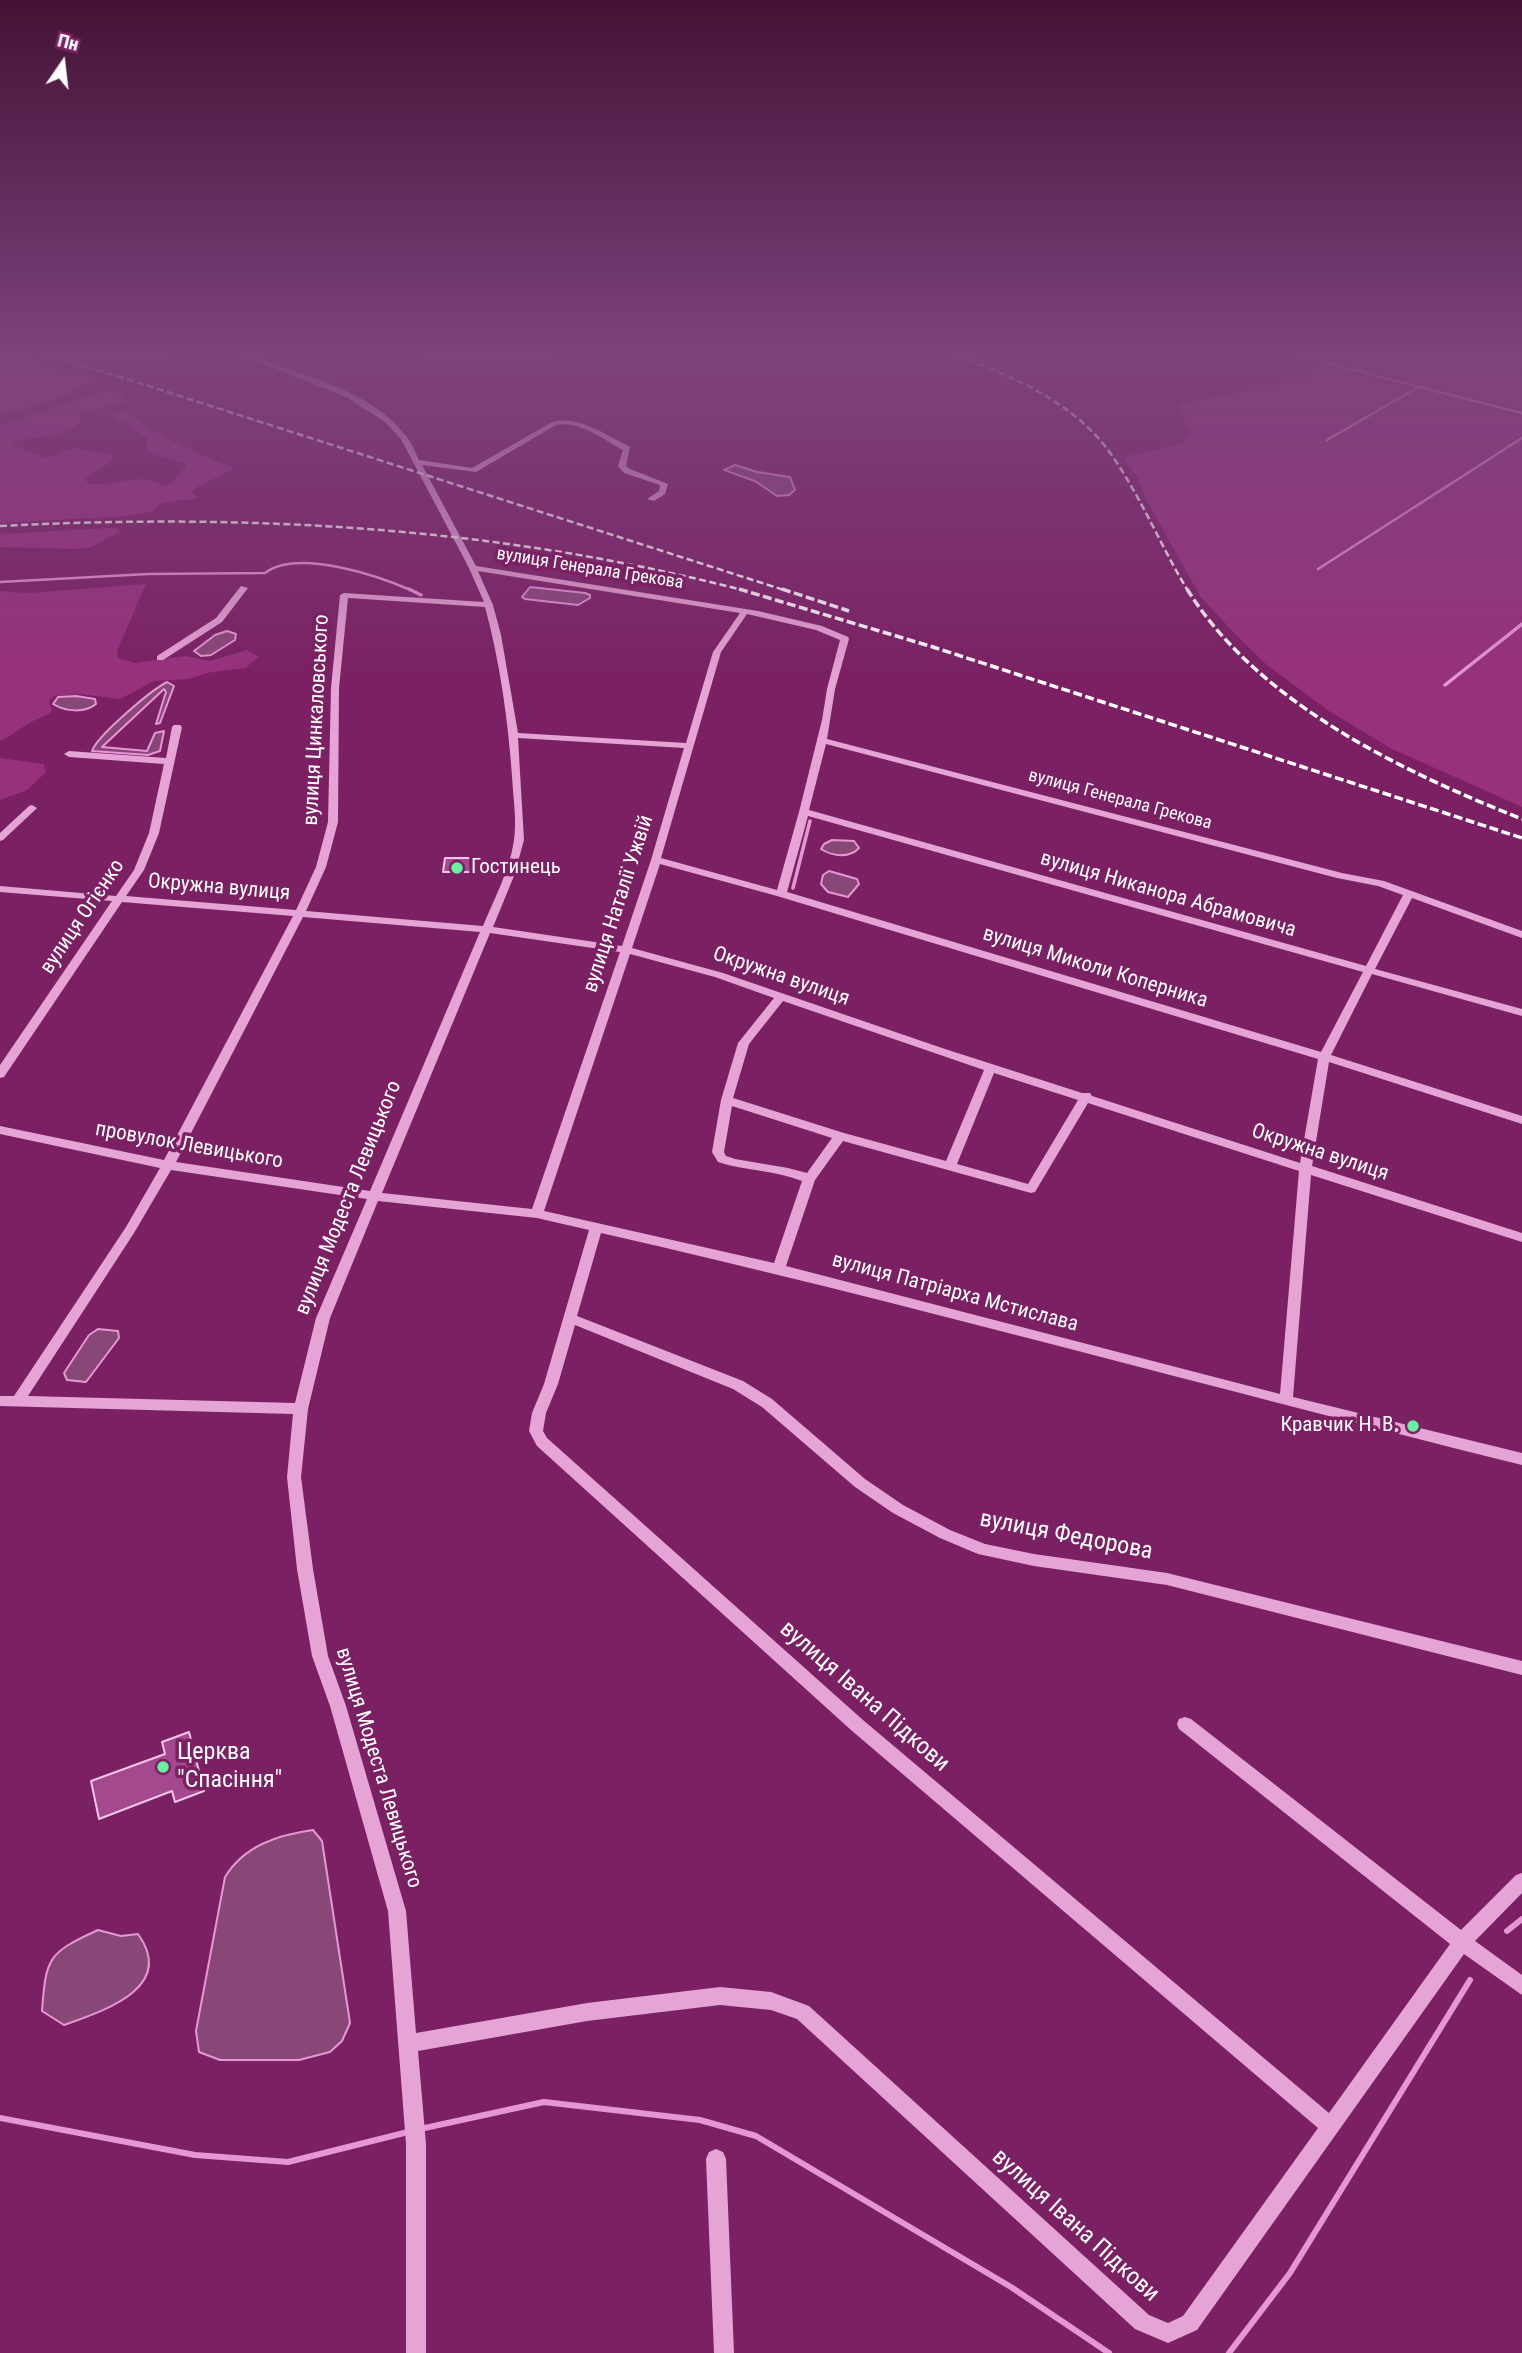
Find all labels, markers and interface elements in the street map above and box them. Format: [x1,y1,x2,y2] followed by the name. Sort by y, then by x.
[28,28,98,98] north arrow
[55,28,81,56] text: Пн
[495,544,685,594] street label: вулиця Генерала Грекова
[299,614,335,826] street label: вулиця Цинкаловського
[1026,765,1214,835] street label: вулиця Генерала Грекова
[578,812,660,996] street label: вулиця Наталії Ужвій
[1037,846,1299,944] street label: вулиця Никанора Абрамовича
[35,855,131,979] street label: вулиця Огієнко
[471,855,561,881] place label: Гостинець
[449,860,465,876] marker: Гостинець
[147,869,291,907] street label: Окружна вулиця
[980,922,1210,1014] street label: вулиця Миколи Коперника
[709,942,853,1012] street label: Окружна вулиця
[290,1077,408,1319] street label: вулиця Модеста Левицького
[93,1117,285,1175] street label: провулок Левицького
[1248,1119,1392,1187] street label: Окружна вулиця
[829,1248,1081,1338] street label: вулиця Патріарха Мстислава
[1280,1413,1399,1439] place label: Кравчик Н. В.
[1405,1418,1421,1434] marker: Кравчик Н. В.
[977,1505,1155,1567] street label: вулиця Федорова
[773,1615,955,1779] street label: вулиця Івана Підкови
[329,1645,427,1891] street label: вулиця Модеста Левицького
[177,1739,282,1795] place label: Церква "Спасіння"
[155,1759,171,1775] marker: Церква "Спасіння"
[985,2143,1165,2309] street label: вулиця Івана Підкови

